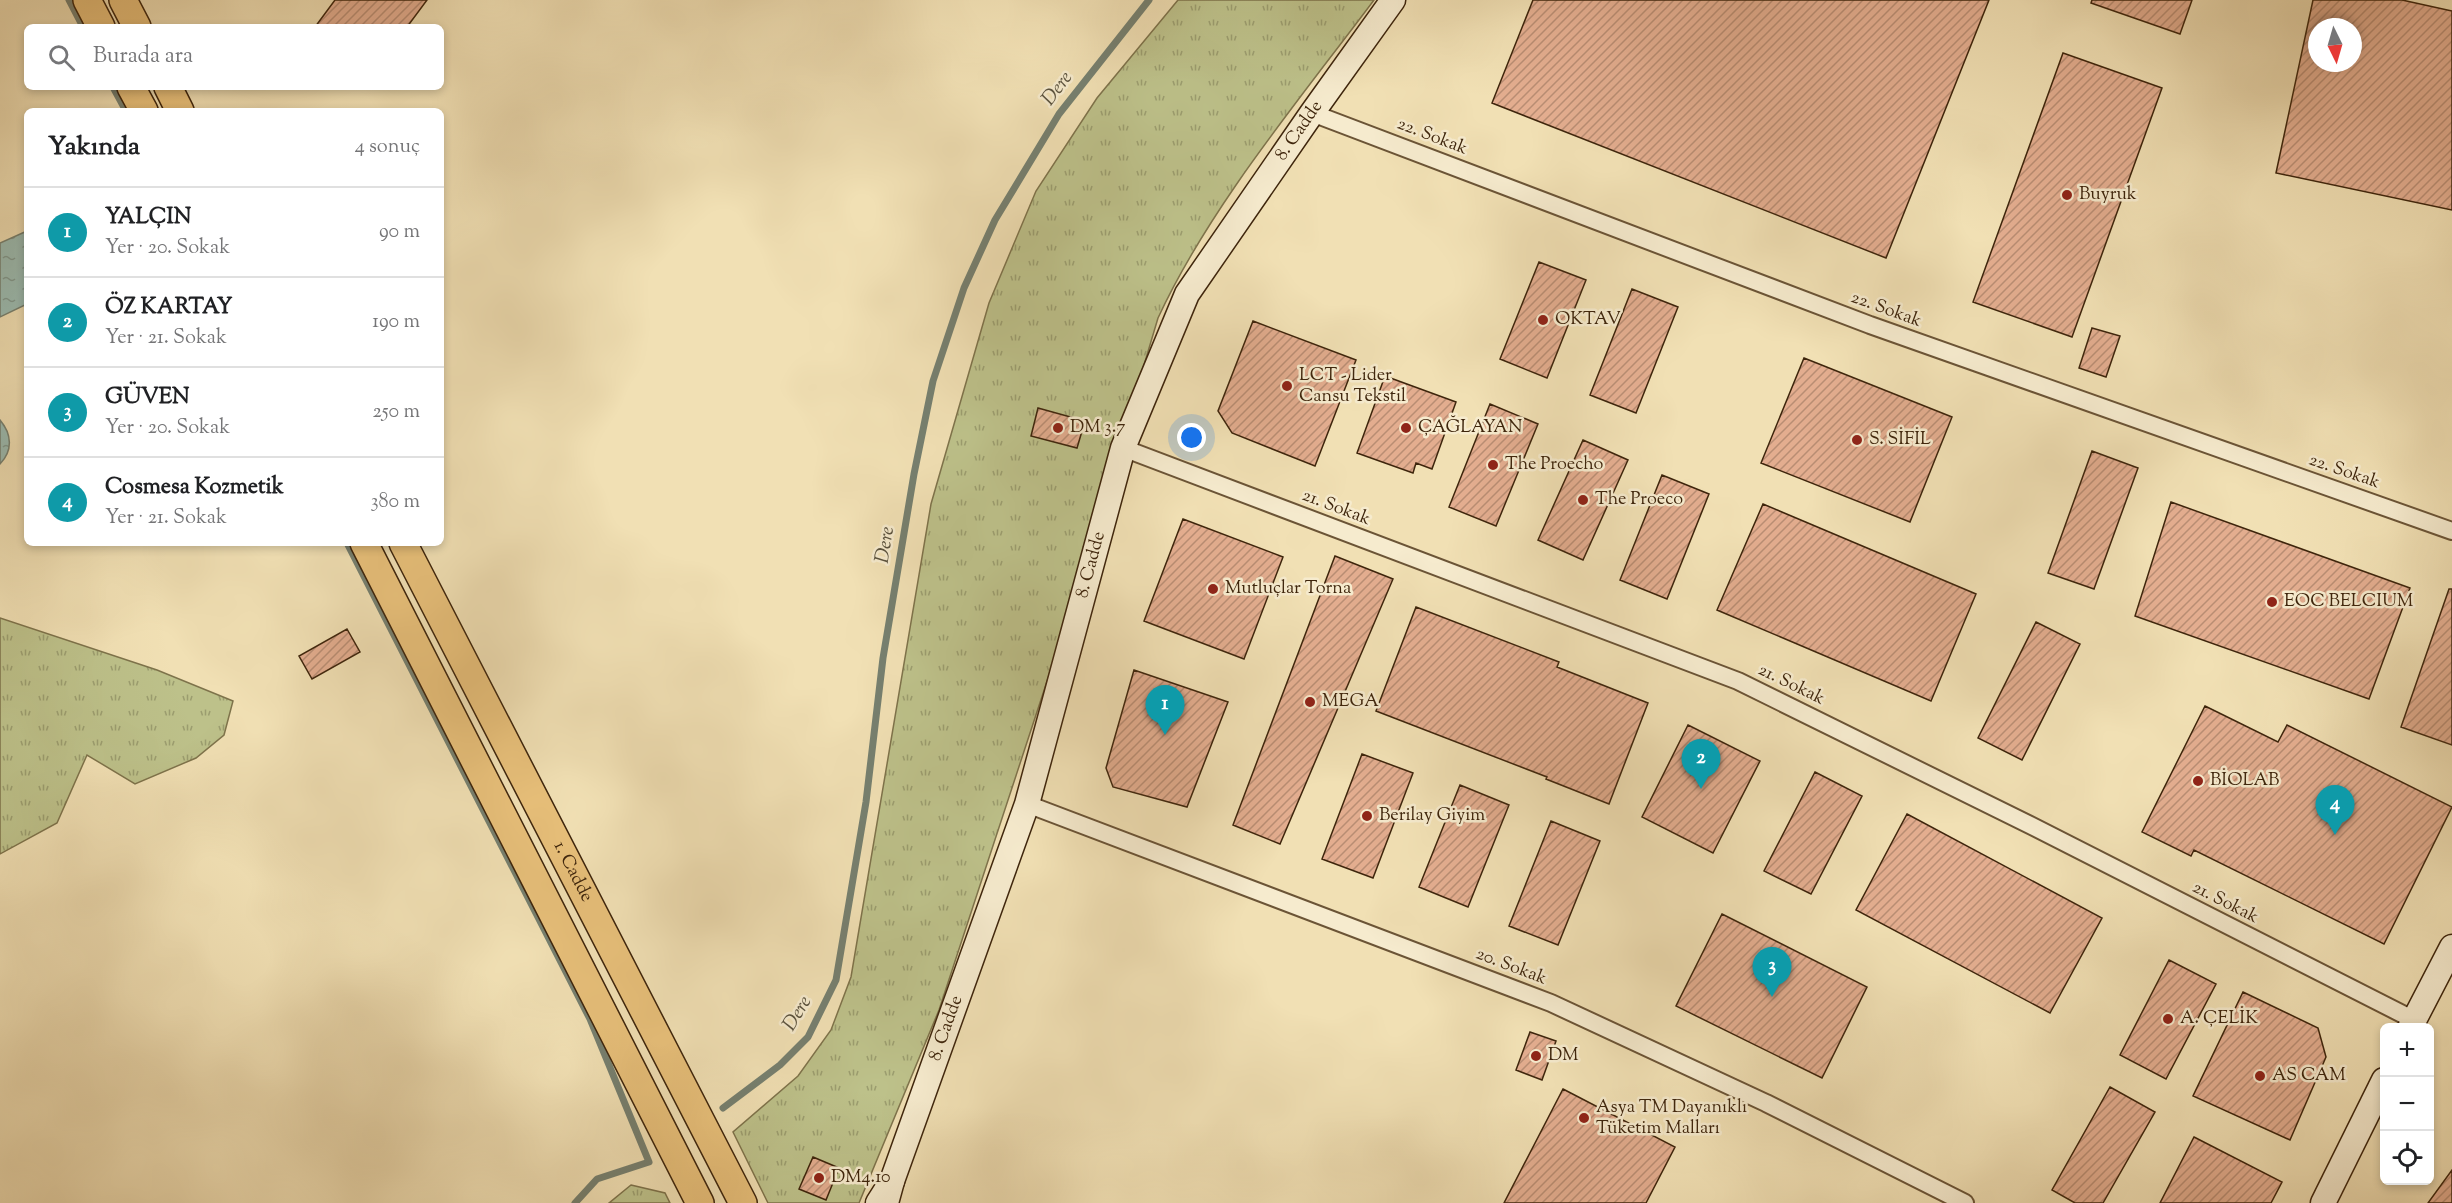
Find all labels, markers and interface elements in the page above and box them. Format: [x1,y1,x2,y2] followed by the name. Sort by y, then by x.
[2308,18,2362,72] north arrow
[24,24,444,90] search box
[45,41,78,74] icon: search
[93,41,193,73] text: Burada ara
[1035,66,1081,112] water label: Dere
[1270,96,1330,166] street label: 8. Cadde
[1393,112,1471,162] street label: 22. Sokak
[48,129,140,166] text: Yakında
[355,133,420,162] text: 4 sonuç
[2079,182,2137,208] place label: Buyruk
[2060,188,2074,202] marker: Buyruk
[105,202,191,234] text: YALÇIN
[64,218,71,247] text: 1
[379,218,420,247] text: 90 m
[105,234,230,263] text: Yer · 20. Sokak
[1847,285,1925,335] street label: 22. Sokak
[105,292,232,324] text: ÖZ KARTAY
[1555,307,1621,333] place label: OKTAV
[63,308,72,337] text: 2
[372,308,420,337] text: 190 m
[1536,313,1550,327] marker: OKTAV
[105,324,227,353] text: Yer · 21. Sokak
[1299,363,1406,410] place label: LCT - Lider Cansu Tekstil
[1280,379,1294,393] marker: LCT - Lider Cansu Tekstil
[105,382,190,414] text: GÜVEN
[63,398,72,427] text: 3
[372,398,420,427] text: 250 m
[105,414,230,443] text: Yer · 20. Sokak
[1070,415,1125,441] place label: DM 3.7
[1418,415,1522,441] place label: ÇAĞLAYAN
[1051,421,1065,435] marker: DM 3.7
[1399,421,1413,435] marker: ÇAĞLAYAN
[1177,423,1206,452] your location
[1869,427,1931,453] place label: S. SİFİL
[1850,433,1864,447] marker: S. SİFİL
[2305,448,2383,496] street label: 22. Sokak
[1505,452,1604,478] place label: The Proecho
[1486,458,1500,472] marker: The Proecho
[105,472,284,504] text: Cosmesa Kozmetik
[1298,483,1374,533] street label: 21. Sokak
[1595,487,1683,513] place label: The Proeco
[62,488,73,517] text: 4
[371,488,420,517] text: 380 m
[1576,493,1590,507] marker: The Proeco
[105,504,227,533] text: Yer · 21. Sokak
[869,525,903,565] water label: Dere
[1070,529,1113,601] street label: 8. Cadde
[1225,576,1351,602] place label: Mutluçlar Torna
[1206,582,1220,596] marker: Mutluçlar Torna
[2284,589,2414,615] place label: EOC BELCIUM
[2265,595,2279,609] marker: EOC BELCIUM
[1753,658,1829,712] street label: 21. Sokak
[1146,686,1184,735] pin: 1
[1322,689,1379,715] place label: MEGA
[1303,695,1317,709] marker: MEGA
[1682,740,1720,789] pin: 2
[2210,768,2279,794] place label: BİOLAB
[2191,774,2205,788] marker: BİOLAB
[2316,786,2354,835] pin: 4
[1379,803,1485,829] place label: Berilay Giyim
[1360,809,1374,823] marker: Berilay Giyim
[546,837,599,907] street label: 1. Cadde
[2187,875,2263,931] street label: 21. Sokak
[1472,942,1550,993] street label: 20. Sokak
[1752,948,1792,997] pin: 3
[776,991,820,1037] water label: Dere
[923,992,970,1065] street label: 8. Cadde
[2180,1006,2258,1032] place label: A. ÇELİK
[2161,1012,2175,1026] marker: A. ÇELİK
[2380,1023,2434,1185] map controls
[2380,1023,2434,1077] button: +
[1548,1043,1579,1069] place label: DM
[1529,1049,1543,1063] marker: DM
[2272,1063,2346,1089] place label: AS CAM
[2253,1069,2267,1083] marker: AS CAM
[2380,1077,2434,1131] button: −
[1596,1095,1747,1142] place label: Asya TM Dayanıklı Tüketim Malları
[1577,1111,1591,1125] marker: Asya TM Dayanıklı Tüketim Malları
[2380,1131,2434,1185] button: locate
[831,1165,891,1191] place label: DM4.10
[812,1171,826,1185] marker: DM4.10

